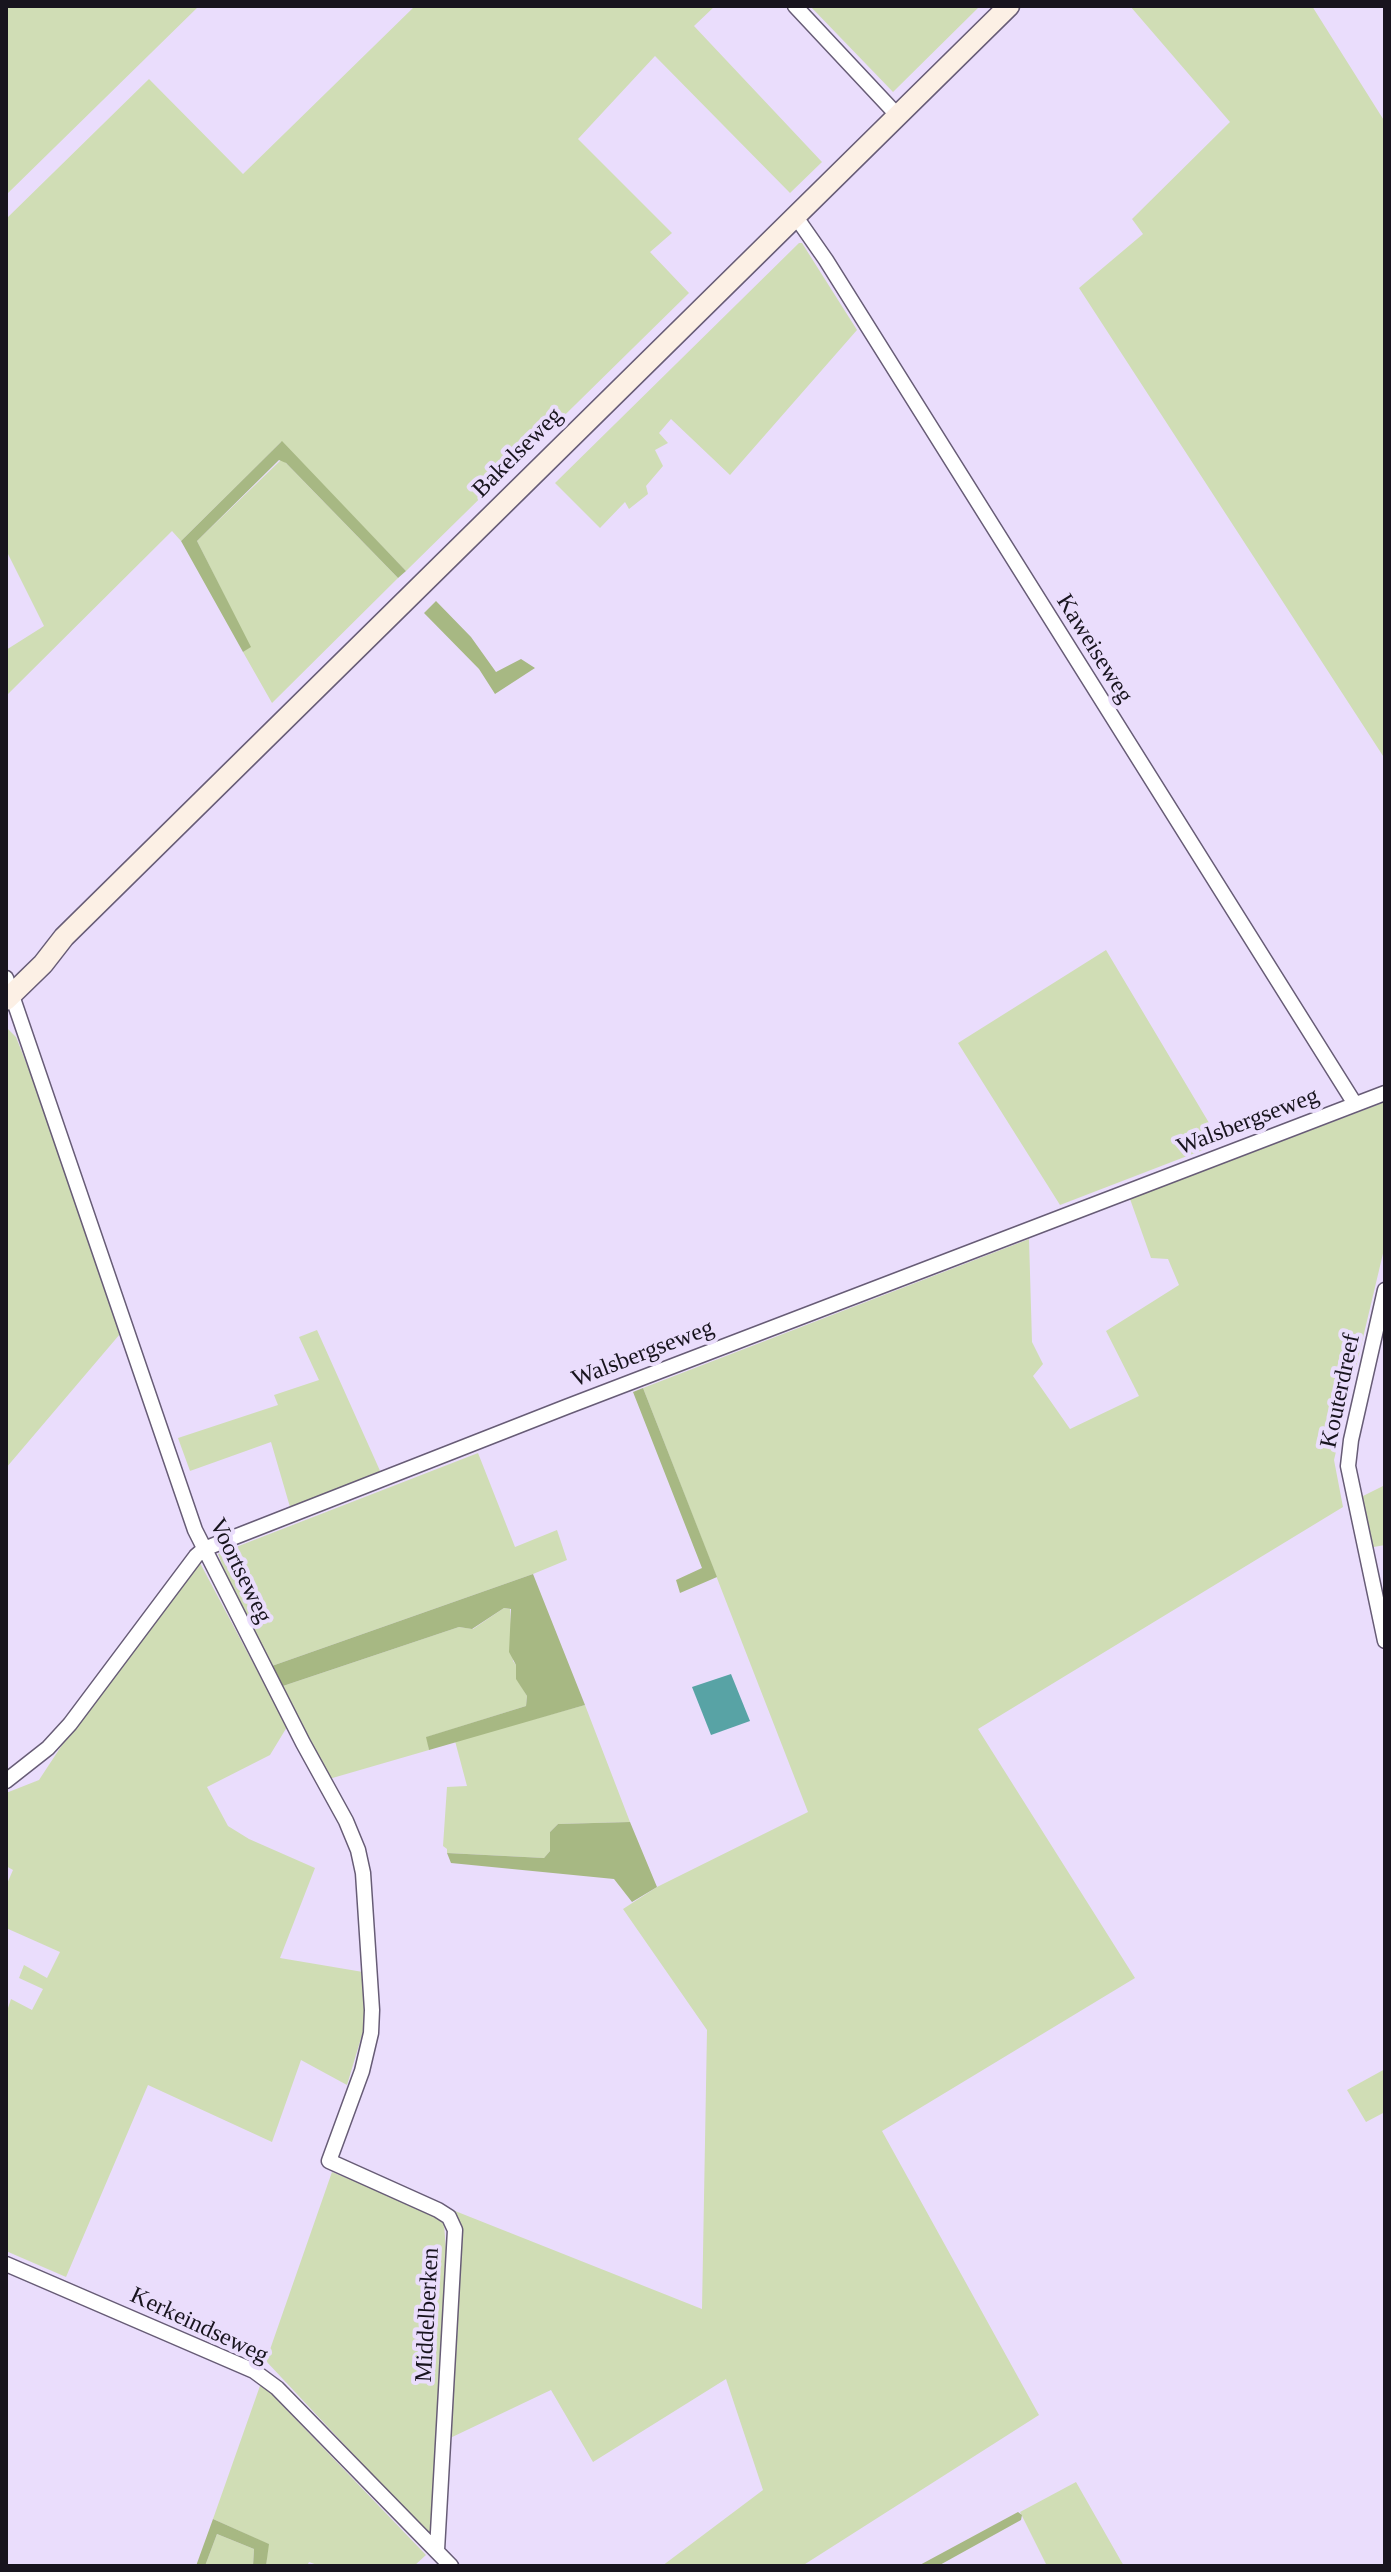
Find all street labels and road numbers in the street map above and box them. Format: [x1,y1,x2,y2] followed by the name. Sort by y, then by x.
[467,402,569,504] street label: Bakelseweg
[1049,589,1139,709] street label: Kaweiseweg
[1173,1082,1323,1162] street label: Walsbergseweg
[568,1314,718,1394] street label: Walsbergseweg
[1315,1331,1367,1451] street label: Kouterdreef
[202,1514,278,1628] street label: Voortseweg
[410,2247,446,2383] street label: Middelberken
[125,2281,273,2371] street label: Kerkeindseweg

